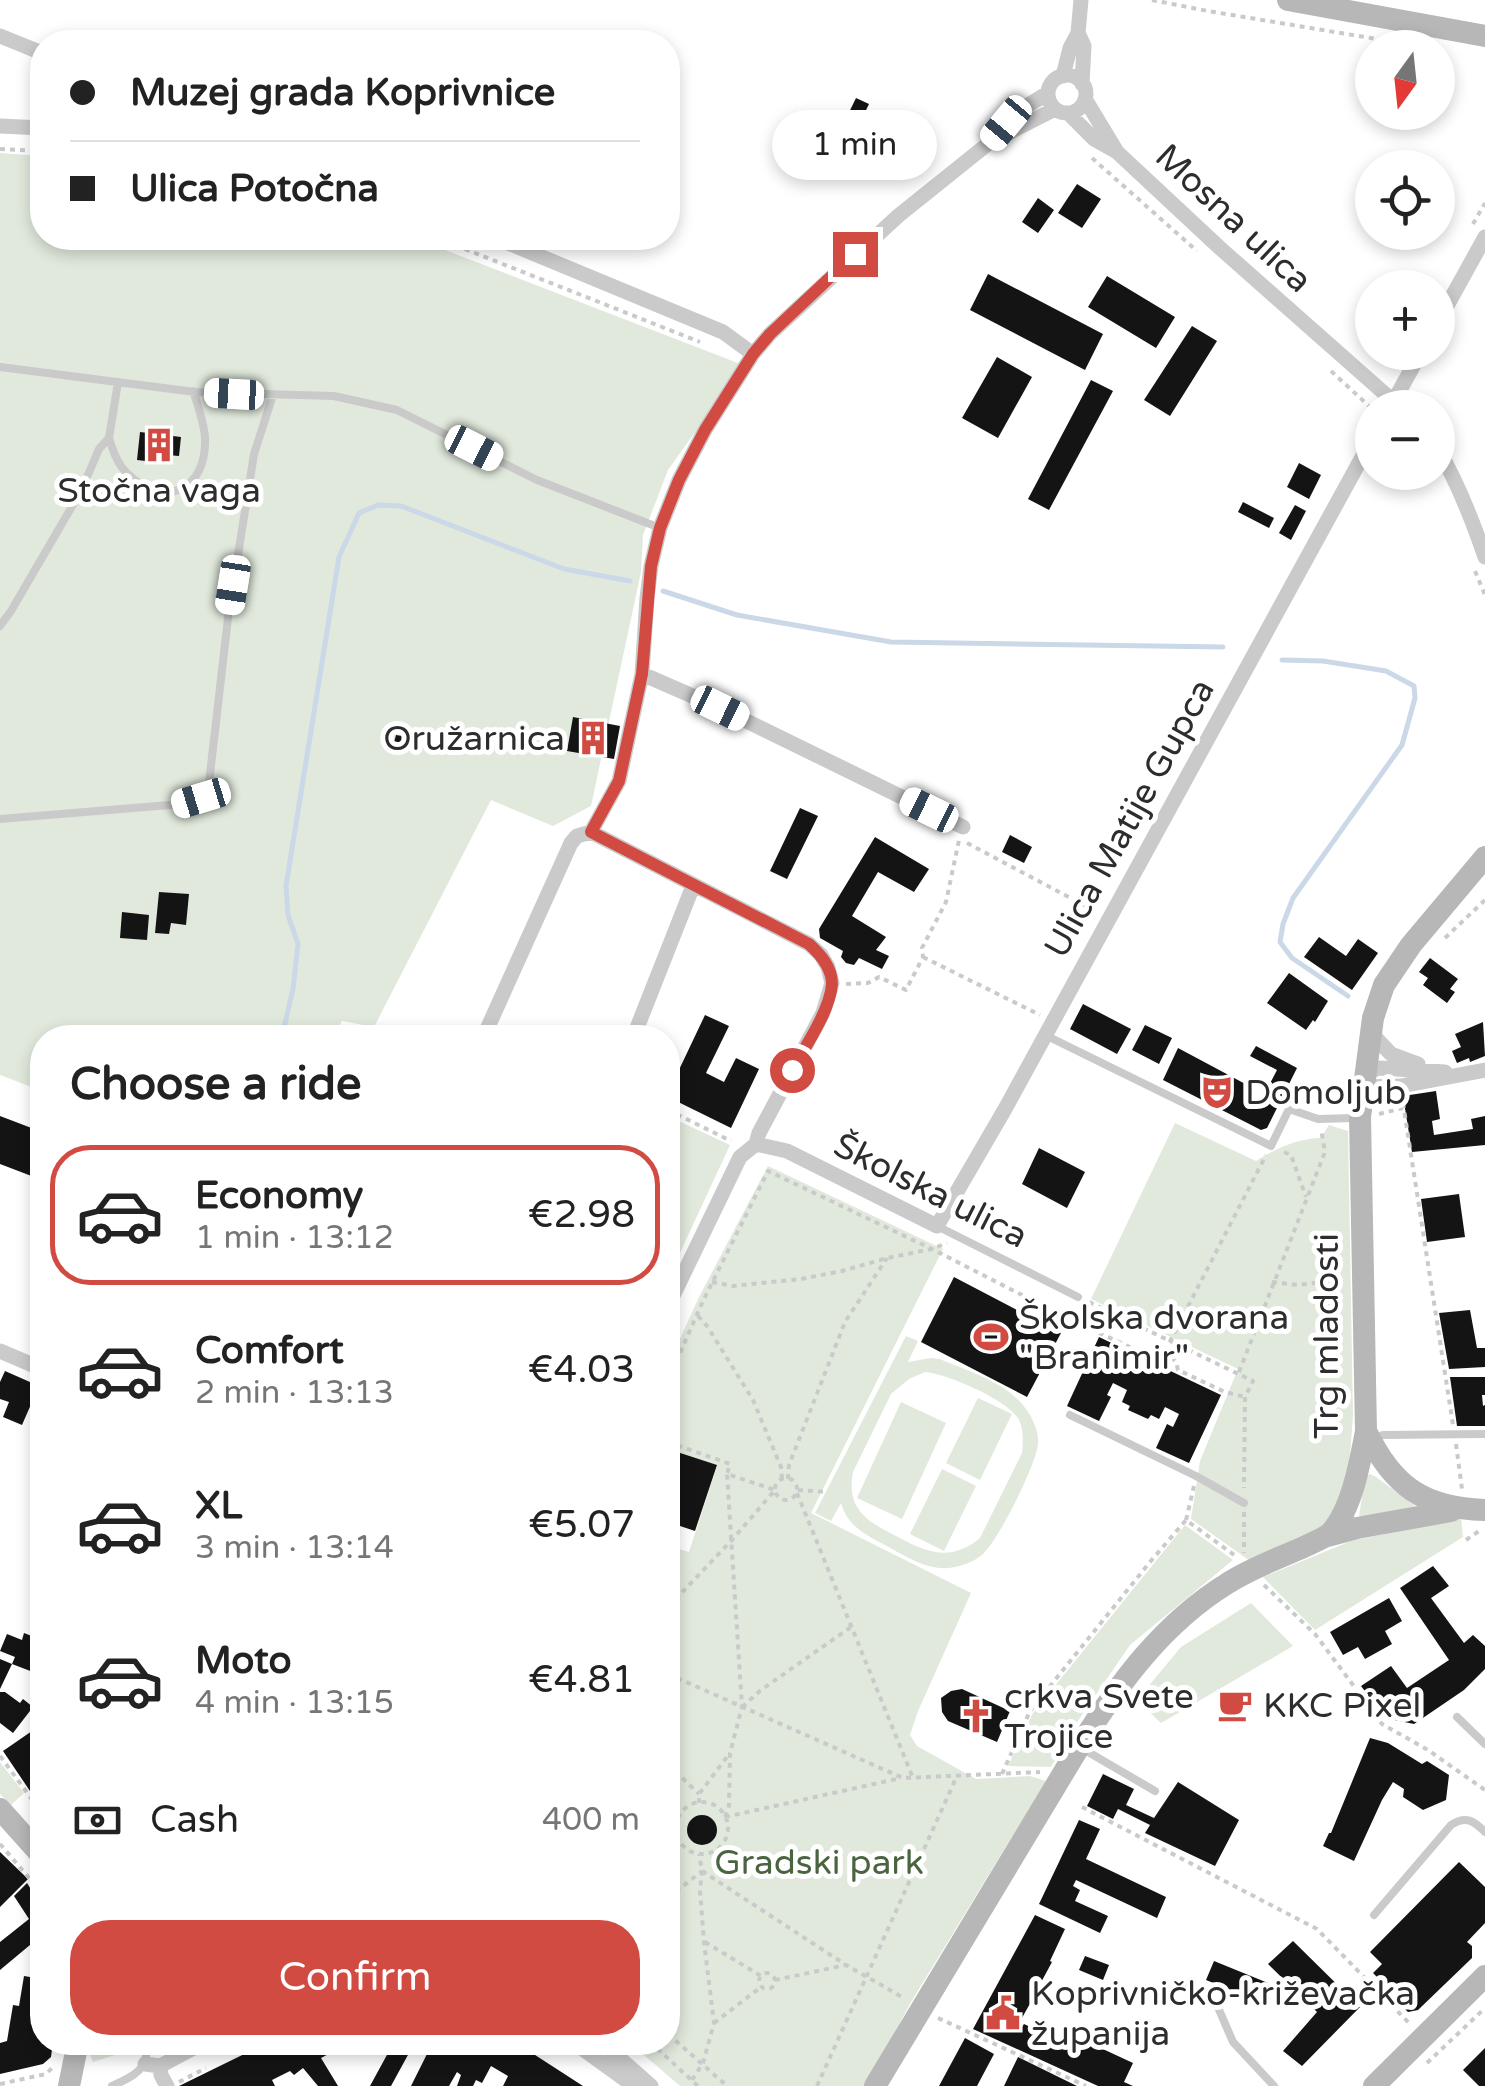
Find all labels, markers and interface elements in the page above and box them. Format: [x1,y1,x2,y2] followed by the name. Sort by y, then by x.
[1355,30,1455,130] north arrow
[1355,30,1455,490] map controls
[130,70,555,116] text: Muzej grada Koprivnice
[975,90,1037,156] car
[772,109,938,179] callout: 1 min
[812,126,897,164] text: 1 min
[1146,136,1320,302] street label: Mosna ulica
[1355,150,1455,250] button: locate
[130,166,379,212] text: Ulica Potočna
[833,232,878,277] route end
[1355,270,1455,370] button: +
[203,377,265,411] car
[1355,390,1455,490] button: −
[440,421,508,475] car
[140,426,178,464] building icon: Stočna vaga
[57,470,261,512] place label: Stočna vaga
[213,553,253,617] car
[1036,672,1224,965] street label: Ulica Matije Gupca
[686,681,754,735] car
[383,718,565,760] place label: Oružarnica
[574,719,612,757] building icon: Oružarnica
[168,775,234,821] car
[895,783,963,837] car
[770,1048,815,1093] route start
[70,1058,361,1112] text: Choose a ride
[1245,1072,1406,1114] place label: Domoljub
[1198,1073,1236,1111] theatre icon: Domoljub
[827,1124,1034,1258] street label: Školska ulica
[75,1170,165,1260] icon: car
[195,1173,363,1219] text: Economy
[528,1192,635,1238] text: €2.98
[195,1219,394,1257] text: 1 min · 13:12
[1306,1233,1348,1439] street label: Trg mladosti
[1019,1297,1289,1379] place label: Školska dvorana "Branimir"
[972,1318,1010,1356] sports icon: Školska dvorana "Branimir"
[75,1325,165,1415] icon: car
[195,1328,344,1374] text: Comfort
[528,1347,635,1393] text: €4.03
[195,1374,394,1412] text: 2 min · 13:13
[75,1480,165,1570] icon: car
[195,1483,242,1529] text: XL
[528,1502,635,1548] text: €5.07
[195,1529,394,1567] text: 3 min · 13:14
[75,1635,165,1725] icon: car
[195,1638,291,1684] text: Moto
[528,1657,635,1703] text: €4.81
[1004,1676,1194,1758] place label: crkva Svete Trojice
[195,1684,394,1722] text: 4 min · 13:15
[1263,1685,1421,1727] place label: KKC Pixel
[1216,1686,1254,1724] cafe icon: KKC Pixel
[957,1697,995,1735] church icon: crkva Svete Trojice
[70,1793,125,1848] icon: cash
[150,1797,239,1843] text: Cash
[542,1801,640,1839] text: 400 m
[714,1842,924,1884] park label: Gradski park
[70,1920,640,2035] button: Confirm
[1031,1973,1415,2055] place label: Koprivničko-križevačka županija
[984,1994,1022,2032] public building icon: Koprivničko-križevačka županija

